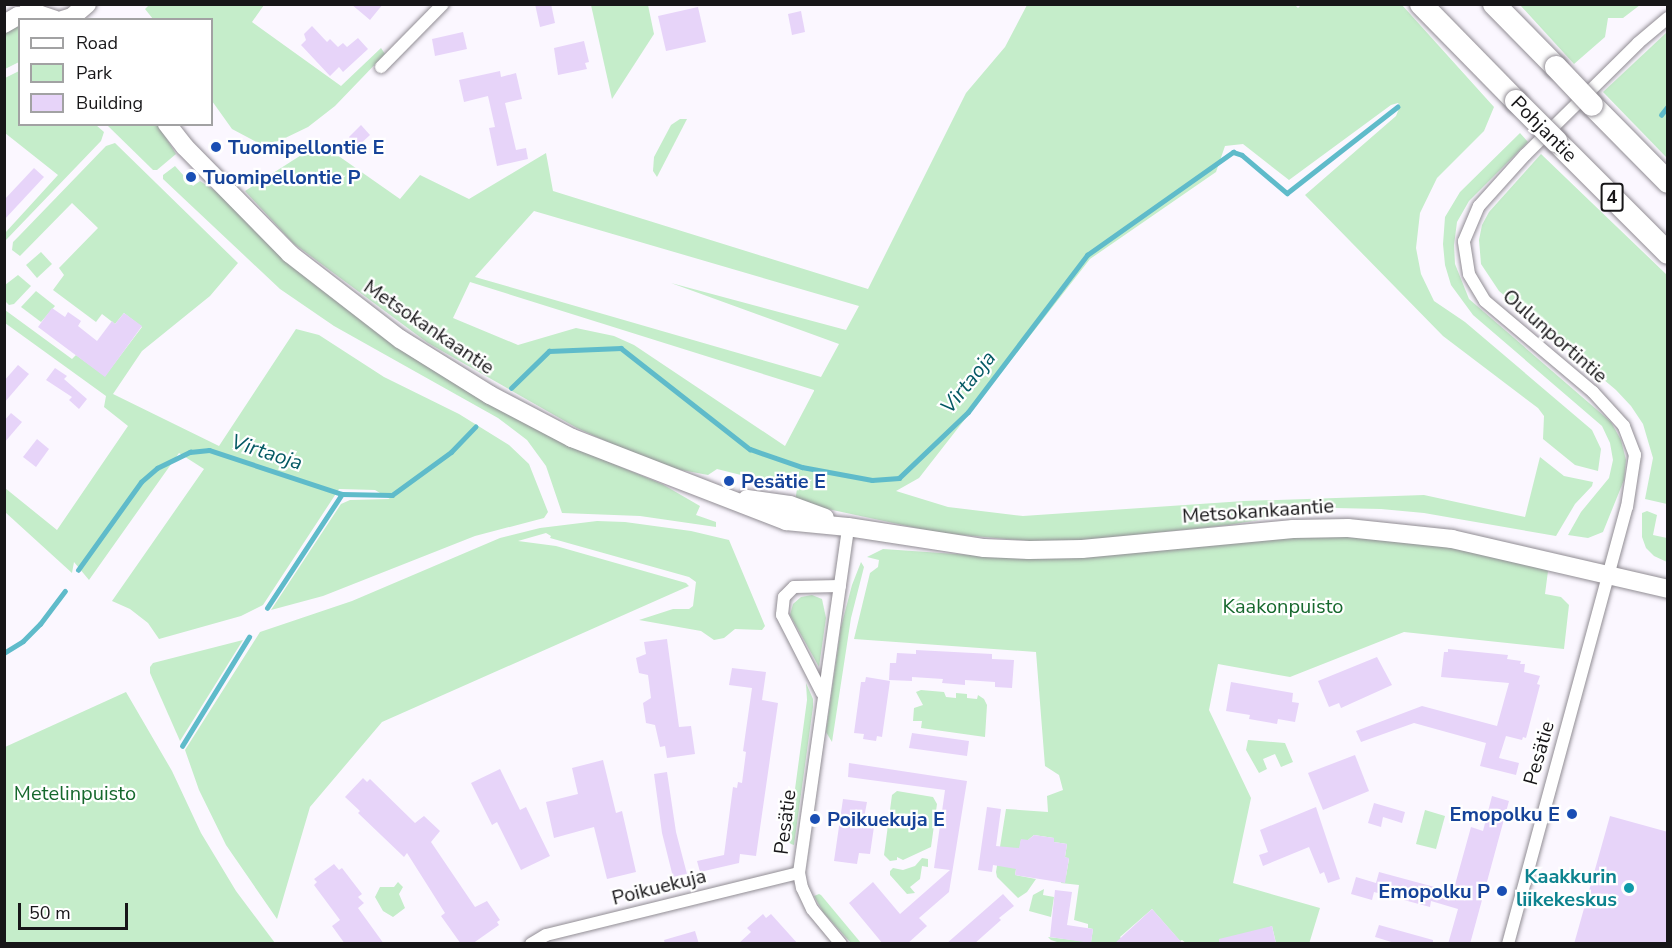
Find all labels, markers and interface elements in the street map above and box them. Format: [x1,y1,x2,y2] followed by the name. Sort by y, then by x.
[18,18,213,126] legend
[76,31,118,55] text: Road
[76,61,112,85] text: Park
[76,91,143,115] text: Building
[1506,91,1582,167] street label: Pohjantie
[228,135,384,159] place label: Tuomipellontie E
[209,140,223,154] marker: Tuomipellontie E
[203,165,360,189] place label: Tuomipellontie P
[184,170,198,184] marker: Tuomipellontie P
[1600,182,1624,212] road number: 4
[359,275,499,379] street label: Metsokankaantie
[1498,284,1612,388] street label: Oulunportintie
[935,345,1001,419] water label: Virtaoja
[228,429,306,475] water label: Virtaoja
[741,469,826,493] place label: Pesätie E
[722,474,736,488] marker: Pesätie E
[1181,494,1335,528] street label: Metsokankaantie
[1223,594,1343,618] park label: Kaakonpuisto
[1518,718,1560,788] street label: Pesätie
[14,781,136,805] park label: Metelinpuisto
[769,788,801,856] street label: Pesätie
[1449,802,1560,826] place label: Emopolku E
[827,807,945,831] place label: Poikuekuja E
[1565,807,1579,821] marker: Emopolku E
[808,812,822,826] marker: Poikuekuja E
[609,864,709,910] street label: Poikuekuja
[1516,864,1617,911] place label: Kaakkurin liikekeskus
[1378,879,1490,903] place label: Emopolku P
[1622,881,1636,895] marker: Kaakkurin liikekeskus
[1495,884,1509,898] marker: Emopolku P
[21,891,130,929] scale bar
[29,901,71,925] text: 50 m

